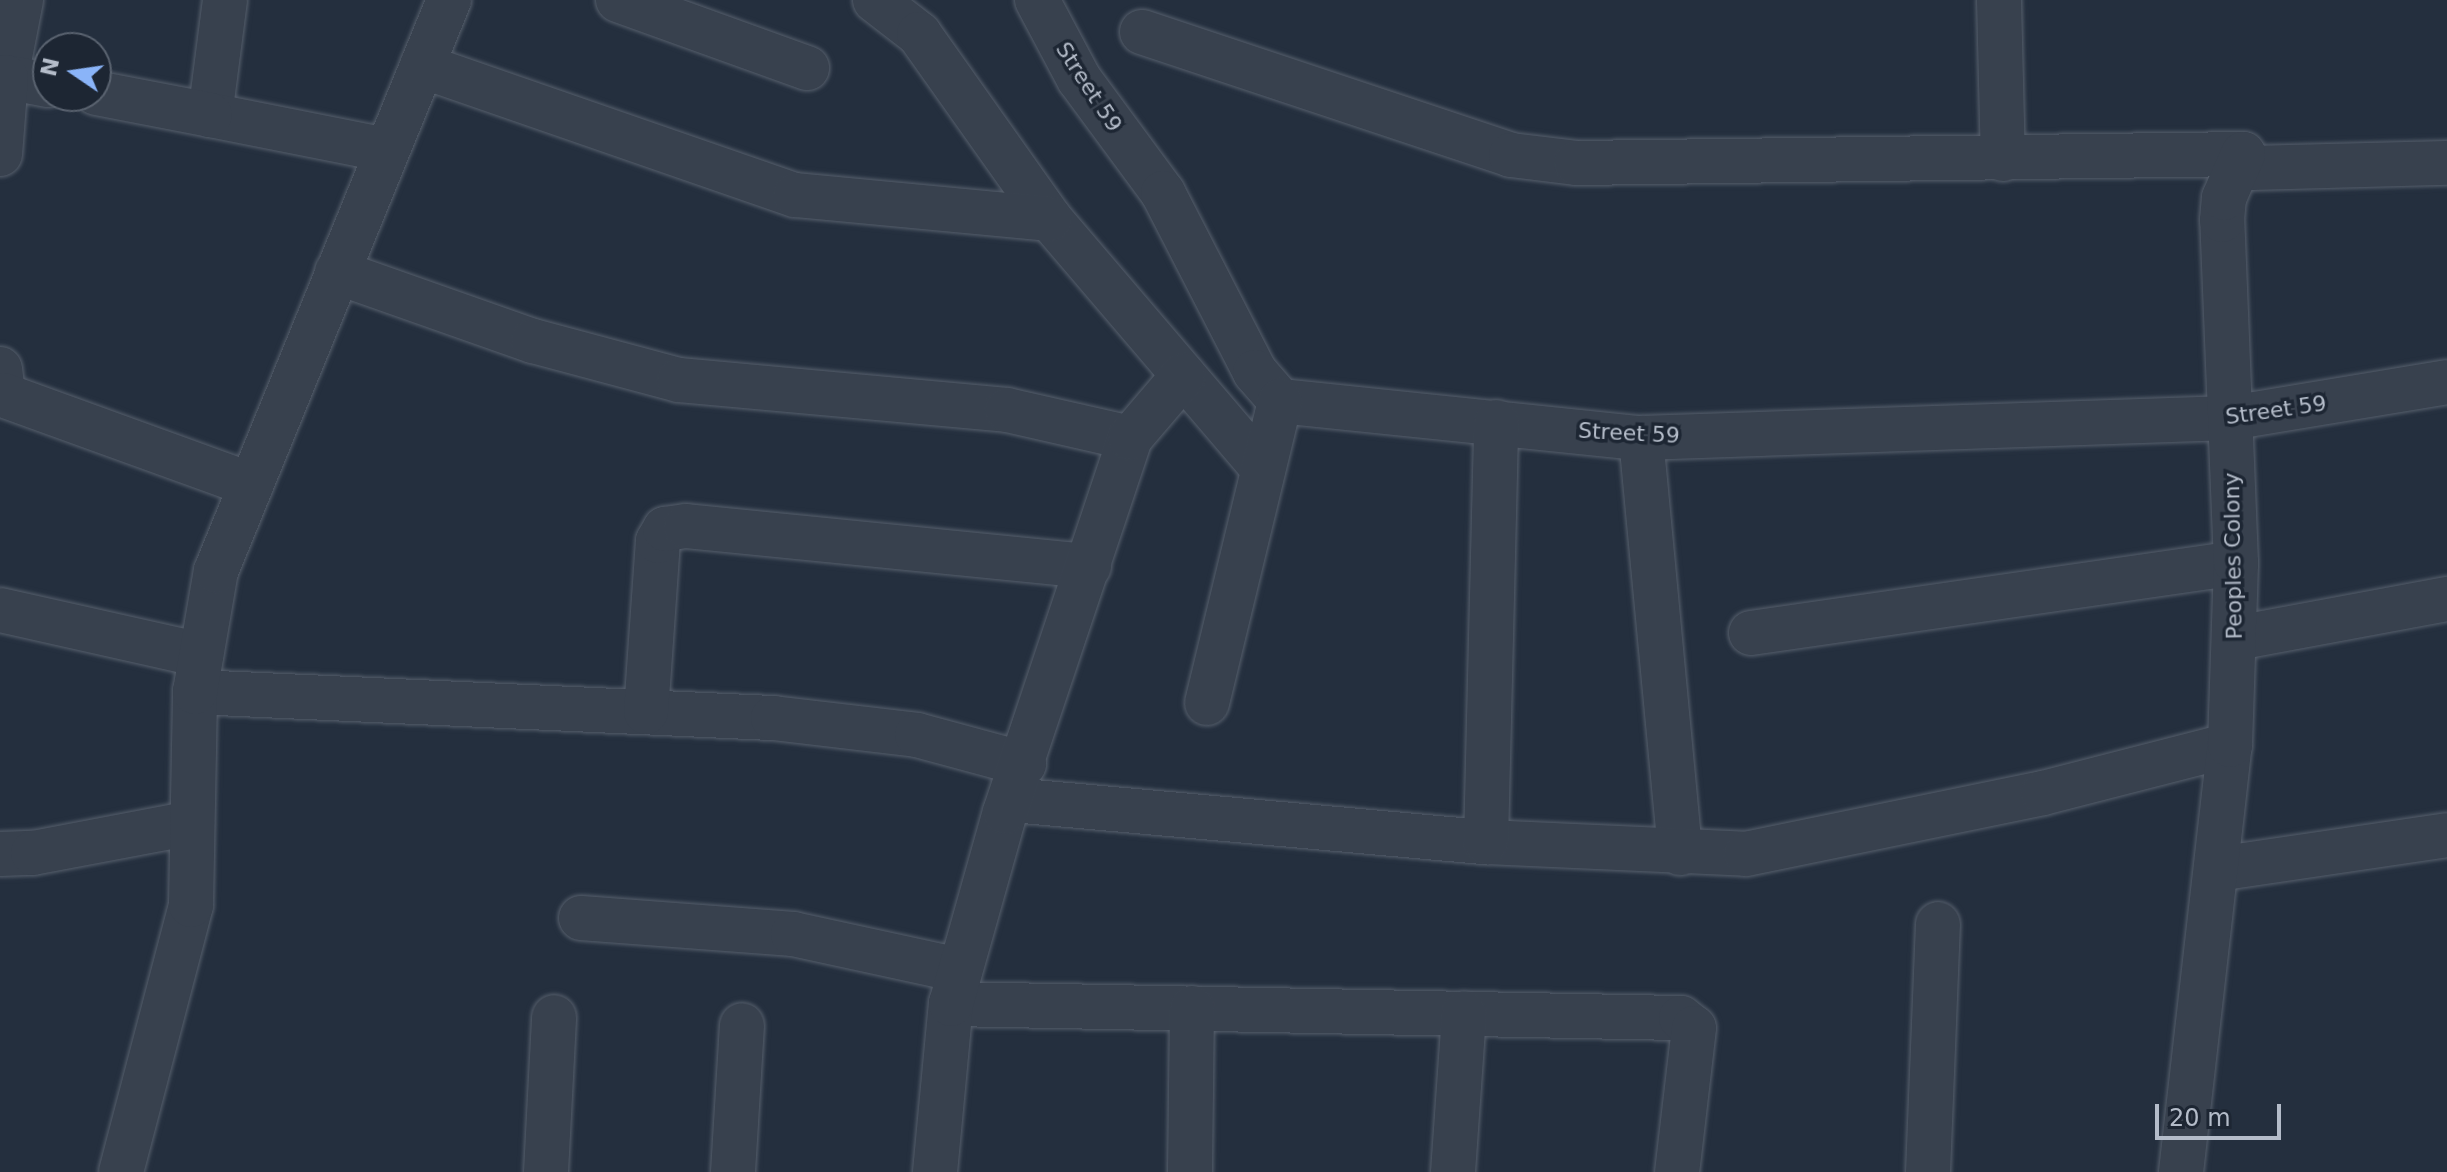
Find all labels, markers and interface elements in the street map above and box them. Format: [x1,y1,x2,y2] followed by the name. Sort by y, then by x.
[32,32,112,112] north arrow
[1050,37,1128,137] street label: Street 59
[36,55,64,79] text: N
[2224,390,2328,430] street label: Street 59
[1577,417,1681,449] street label: Street 59
[2218,472,2248,640] street label: Peoples Colony
[2159,1088,2285,1138] scale bar
[2169,1104,2231,1132] text: 20 m

